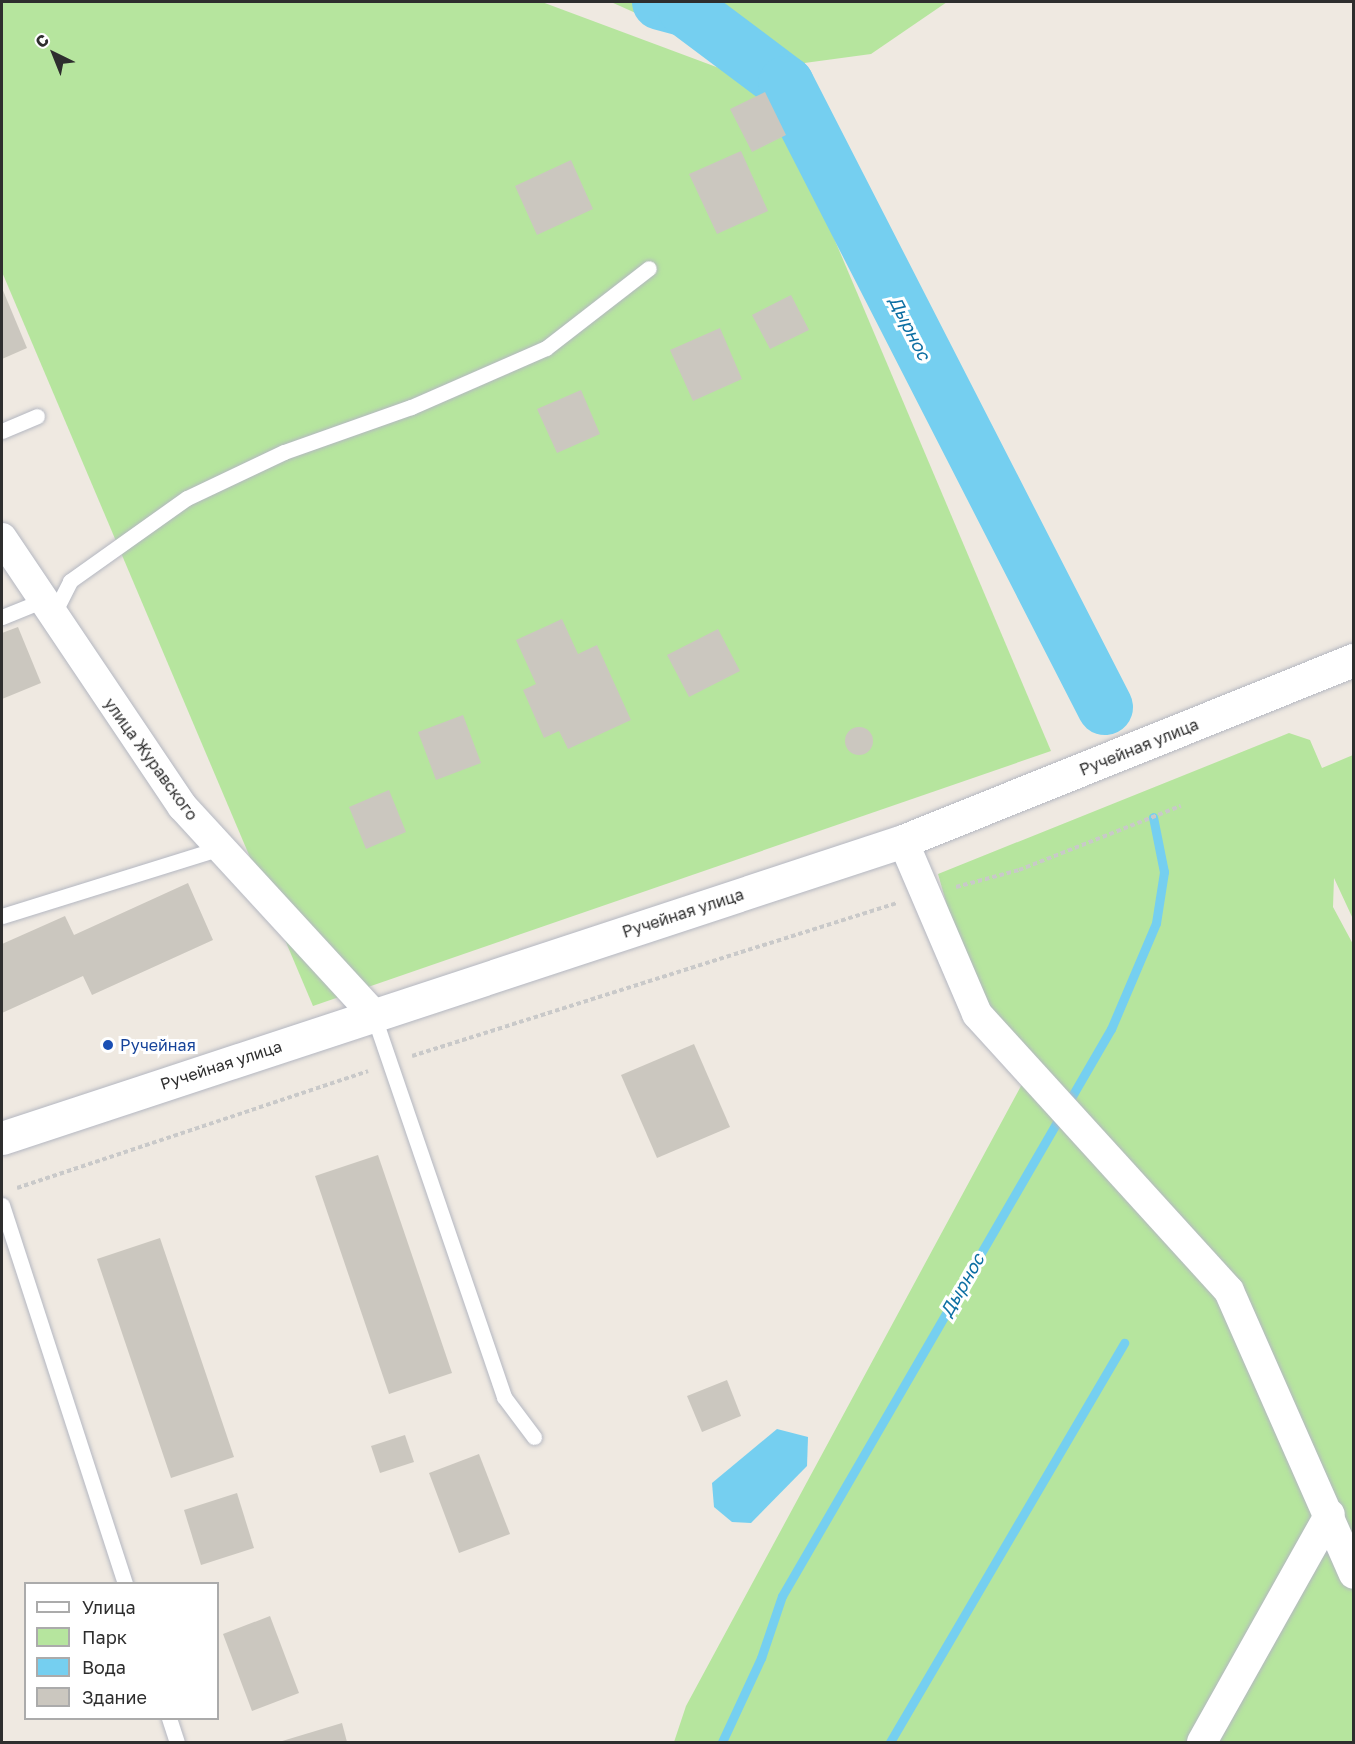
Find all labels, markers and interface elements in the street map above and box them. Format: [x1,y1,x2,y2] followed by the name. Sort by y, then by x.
[24,24,84,84] north arrow
[31,30,53,52] text: С
[885,292,935,364] water label: Дырнос
[100,694,202,824] street label: улица Журавского
[1077,714,1201,780] street label: Ручейная улица
[620,884,746,942] street label: Ручейная улица
[120,1035,196,1055] place label: Ручейная
[158,1036,284,1094] street label: Ручейная улица
[101,1038,115,1052] marker: Ручейная
[935,1250,989,1320] water label: Дырнос
[24,1582,219,1720] legend
[82,1596,136,1618] text: Улица
[82,1626,127,1648] text: Парк
[82,1656,126,1678] text: Вода
[82,1686,147,1708] text: Здание

